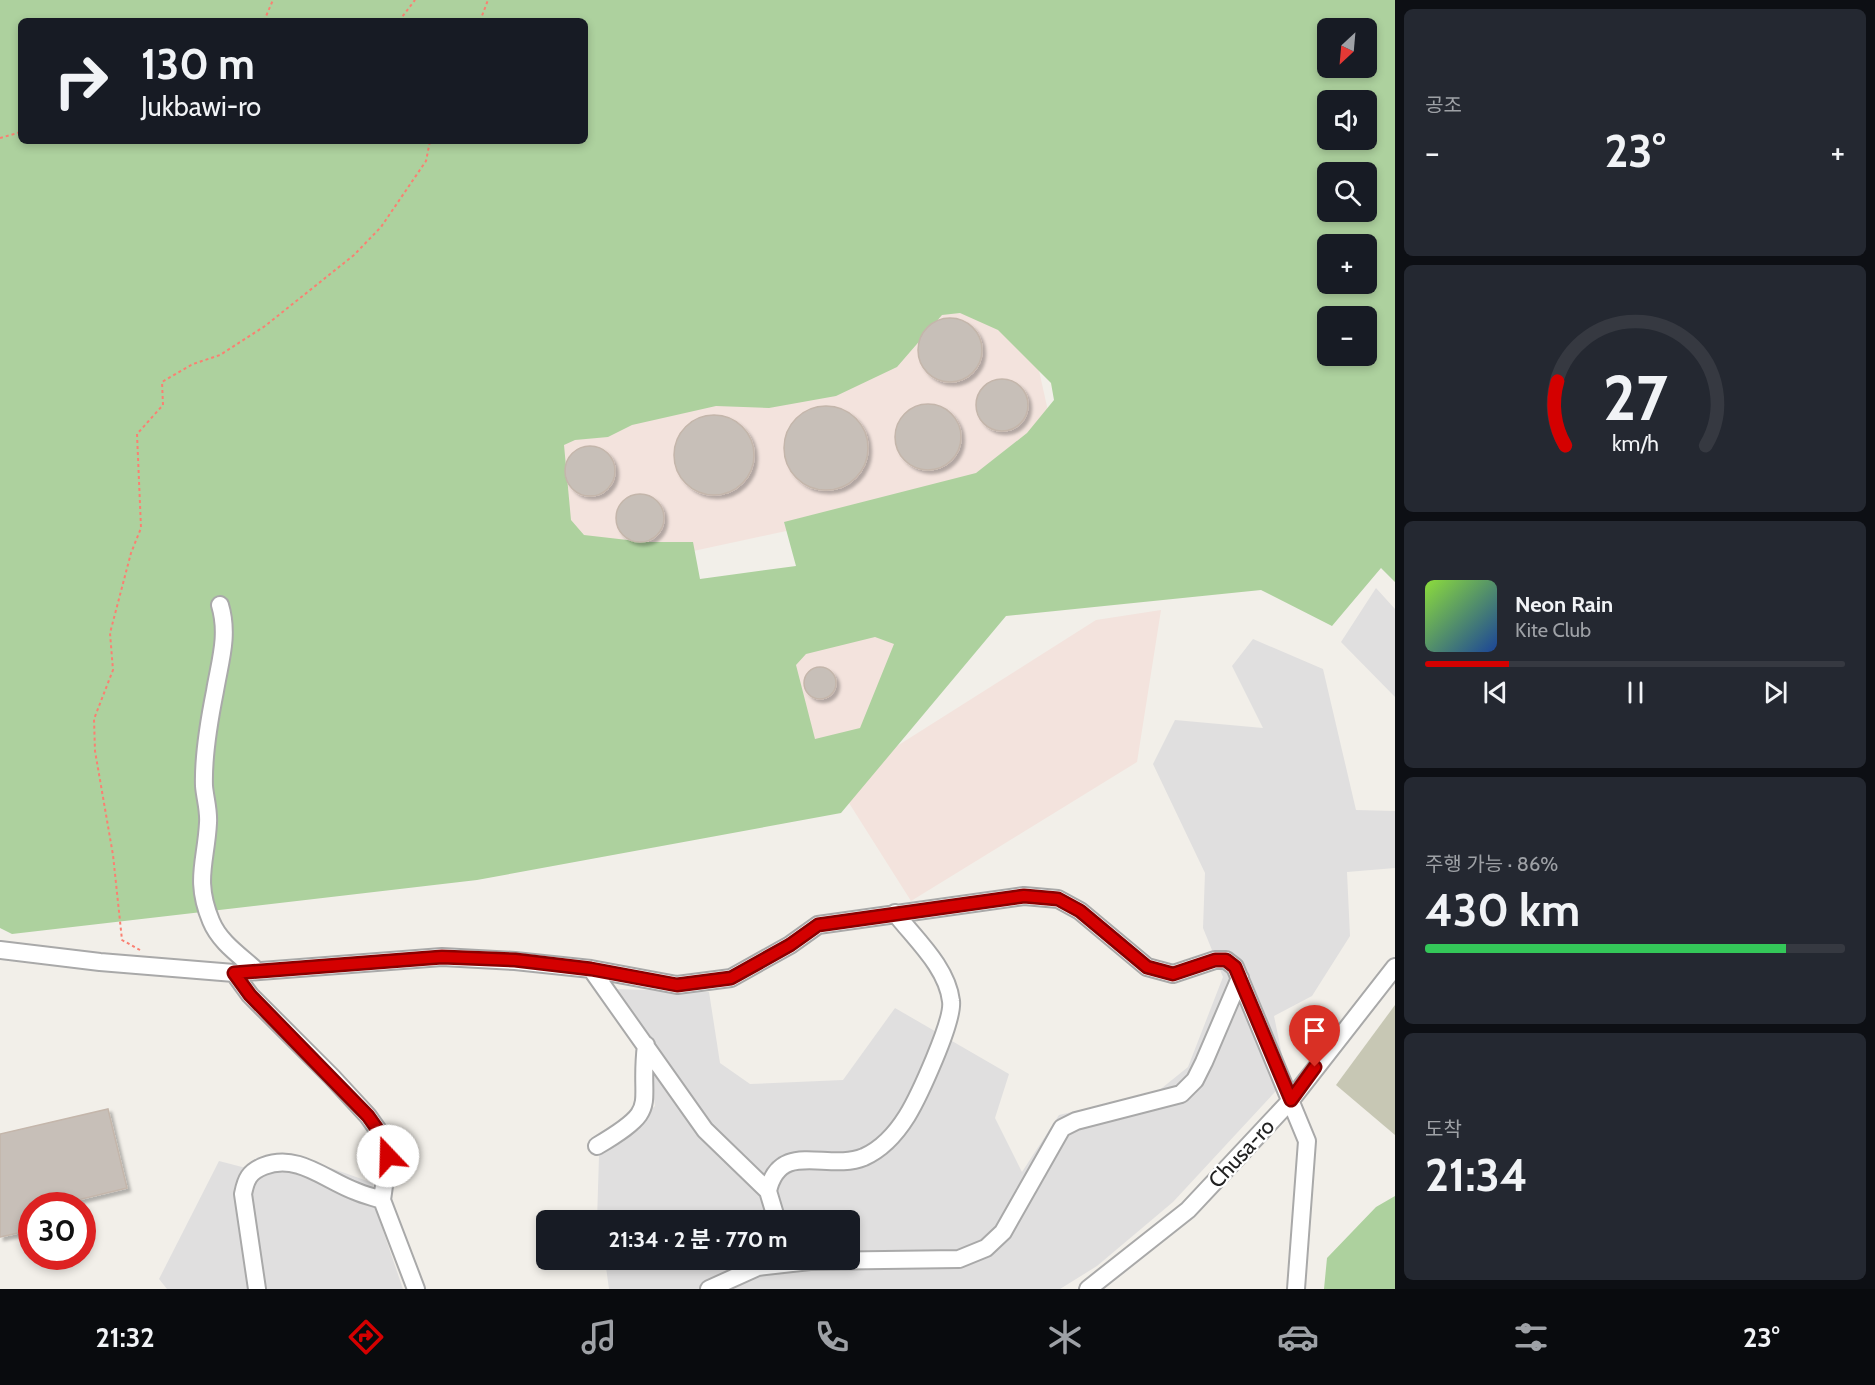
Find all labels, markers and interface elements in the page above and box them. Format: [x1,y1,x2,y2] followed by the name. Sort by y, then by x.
[1317,18,1377,78] north arrow
[1317,18,1377,366] map controls
[141,38,255,90] text: 130 m
[42,42,120,120] icon: right
[141,90,261,123] text: Jukbawi-ro
[1317,90,1377,150] button: sound
[1425,93,1462,117] text: 공조
[1604,124,1666,178] text: 23°
[1425,132,1440,172] text: −
[1830,132,1845,172] text: +
[1317,162,1377,222] button: search
[1317,234,1377,294] button: +
[1317,306,1377,366] button: −
[1603,360,1668,436] text: 27
[1612,430,1658,456] text: km/h
[1515,591,1613,618] text: Neon Rain
[1515,618,1591,642] text: Kite Club
[1479,676,1512,709] icon: previous
[1619,676,1652,709] icon: pause
[1759,676,1792,709] icon: next
[1425,852,1558,876] text: 주행 가능 · 86%
[1425,883,1580,937] text: 430 km
[1289,1005,1340,1067] pin
[1298,1014,1331,1047] icon: arrive
[1203,1113,1280,1194] street label: Chusa-ro
[1425,1117,1462,1141] text: 도착
[356,1124,420,1188] position arrow
[1425,1148,1528,1202] text: 21:34
[18,1192,96,1270] speed limit sign: 30
[609,1226,787,1253] text: 21:34 · 2 분 · 770 m
[345,1316,387,1358] icon: directions
[578,1316,620,1358] icon: music
[811,1316,853,1358] icon: phone
[1044,1316,1086,1358] icon: climate
[1277,1316,1319,1358] icon: car
[1510,1316,1552,1358] icon: filters
[95,1321,155,1354] text: 21:32
[1743,1321,1780,1354] text: 23°

